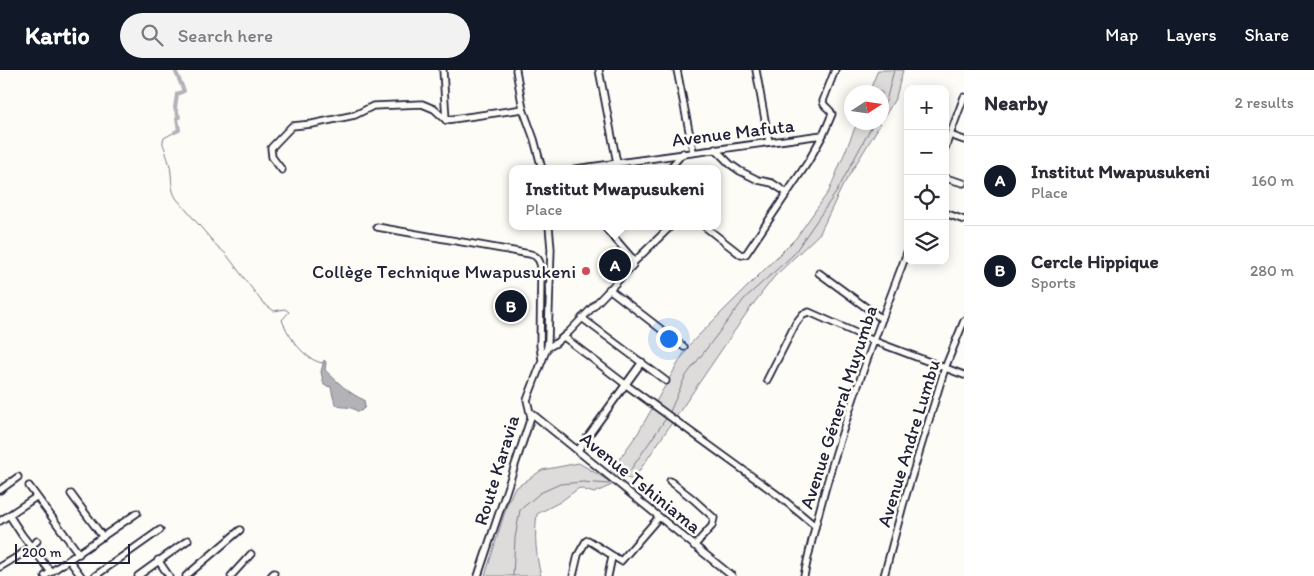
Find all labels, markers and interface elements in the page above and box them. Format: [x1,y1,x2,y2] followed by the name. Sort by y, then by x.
[120,13,470,58] search box
[25,21,90,50] text: Kartio
[138,21,166,49] icon: search
[178,24,273,47] text: Search here
[1105,24,1138,46] text: Map
[1166,24,1216,46] text: Layers
[1244,24,1289,46] text: Share
[844,85,889,130] north arrow
[904,85,949,265] map controls
[904,85,949,130] button: +
[984,90,1048,115] text: Nearby
[1234,93,1294,112] text: 2 results
[671,114,796,151] street label: Avenue Mafuta
[904,130,949,175] button: −
[1031,160,1210,183] text: Institut Mwapusukeni
[509,165,721,230] popup
[995,171,1005,190] text: A
[1251,171,1294,190] text: 160 m
[904,175,949,220] button: locate
[526,177,704,200] text: Institut Mwapusukeni
[1031,183,1068,202] text: Place
[526,200,562,219] text: Place
[904,220,949,265] button: layers
[599,246,631,284] pin: A
[1031,250,1159,273] text: Cercle Hippique
[312,260,576,283] place label: Collège Technique Mwapusukeni
[995,261,1005,280] text: B
[1250,261,1294,280] text: 280 m
[580,265,592,277] marker: Collège Technique Mwapusukeni
[1031,273,1076,292] text: Sports
[495,287,527,325] pin: B
[795,303,882,512] street label: Avenue Géneral Muyumba
[656,326,682,352] your location
[872,356,945,530] street label: Avenue Andre Lumbu
[469,412,524,528] street label: Route Karavia
[576,427,706,538] street label: Avenue Tshiniama
[15,541,130,564] scale bar
[22,544,62,561] text: 200 m

